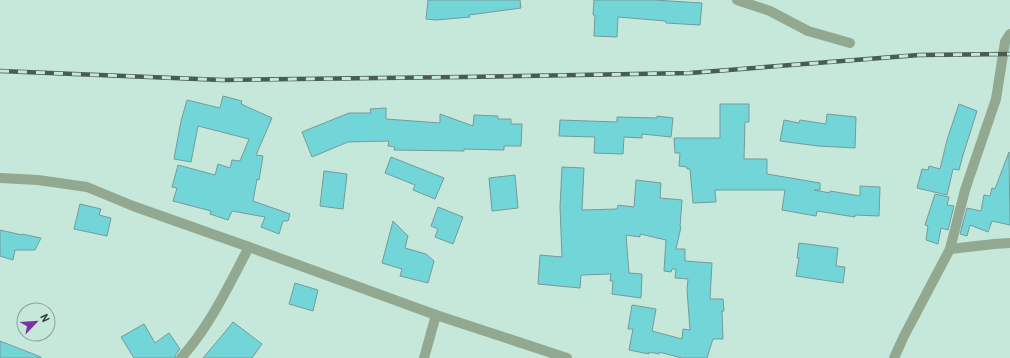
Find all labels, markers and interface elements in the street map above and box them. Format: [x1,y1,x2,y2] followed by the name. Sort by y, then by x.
[16,302,56,342] north arrow
[38,311,53,324] text: N

